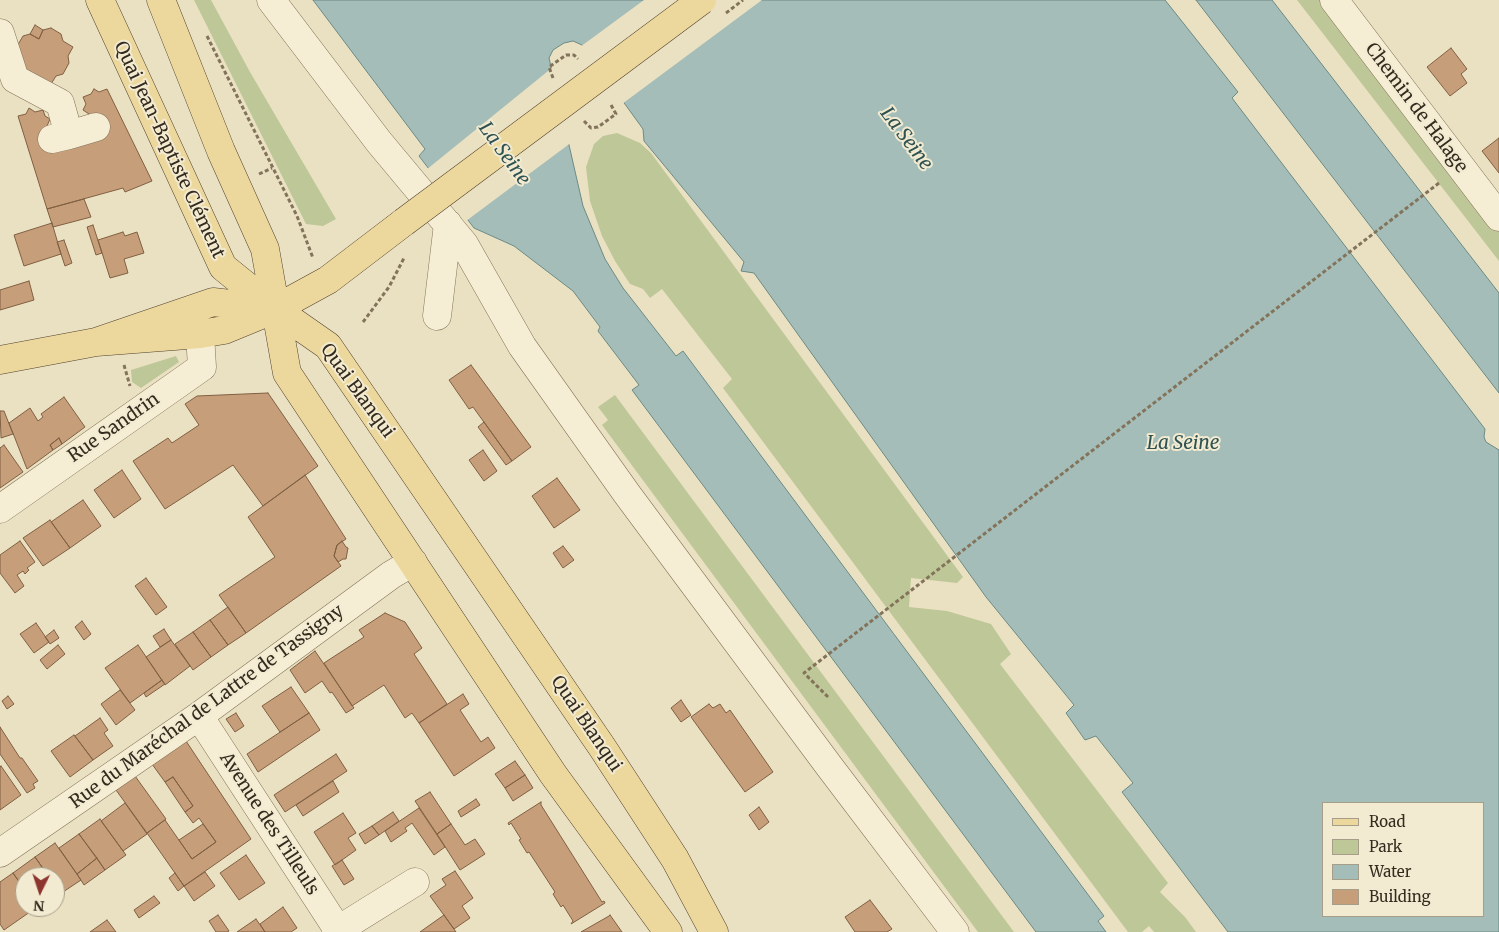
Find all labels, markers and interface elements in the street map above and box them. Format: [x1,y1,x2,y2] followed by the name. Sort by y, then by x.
[109,38,229,262] street label: Quai Jean-Baptiste Clément
[1360,39,1472,177] street label: Chemin de Halage
[875,103,937,175] water label: La Seine
[473,118,535,190] water label: La Seine
[316,340,398,442] street label: Quai Blanqui
[64,389,164,467] street label: Rue Sandrin
[1147,433,1219,455] water label: La Seine
[66,600,348,814] street label: Rue du Maréchal de Lattre de Tassigny
[546,672,626,776] street label: Quai Blanqui
[215,749,323,899] street label: Avenue des Tilleuls
[1322,802,1484,917] legend
[1369,812,1405,831] text: Road
[1369,837,1402,856] text: Park
[1369,862,1411,881] text: Water
[15,867,65,917] north arrow
[1369,887,1431,906] text: Building
[33,897,45,915] text: N

